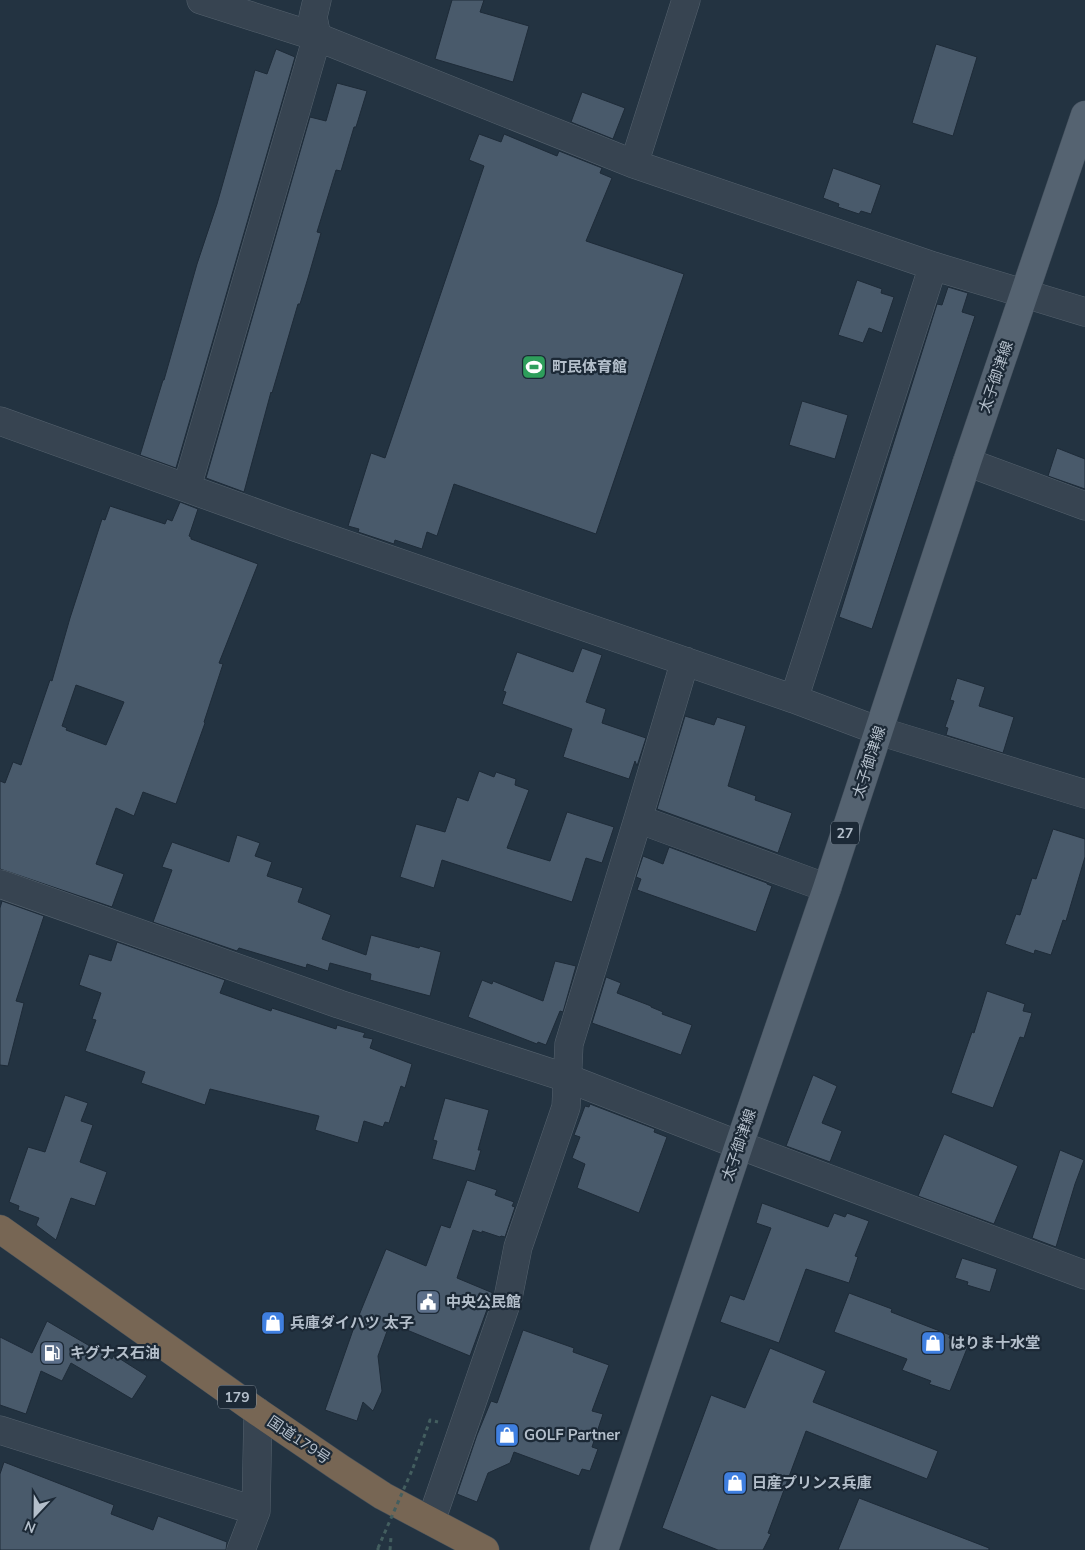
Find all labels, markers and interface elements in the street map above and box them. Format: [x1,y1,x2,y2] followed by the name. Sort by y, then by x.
[974,338,1018,416] street label: 太子御津線
[521,354,547,380] sports icon: 町民体育館
[552,357,627,377] place label: 町民体育館
[848,723,890,801] street label: 太子御津線
[831,821,859,844] road number: 27
[717,1106,761,1184] street label: 太子御津線
[415,1289,441,1315] public building icon: 中央公民館
[446,1292,521,1312] place label: 中央公民館
[260,1310,286,1336] shop icon: 兵庫ダイハツ 太子
[290,1313,414,1333] place label: 兵庫ダイハツ 太子
[920,1330,946,1356] shop icon: はりま十水堂
[950,1333,1040,1353] place label: はりま十水堂
[39,1340,65,1366] fuel station icon: キグナス石油
[70,1343,160,1363] place label: キグナス石油
[218,1385,256,1408] road number: 179
[264,1412,334,1468] street label: 国道179号
[494,1422,520,1448] shop icon: GOLF Partner
[524,1425,620,1445] place label: GOLF Partner
[722,1470,748,1496] shop icon: 日産プリンス兵庫
[752,1473,872,1493] place label: 日産プリンス兵庫
[10,1490,60,1540] north arrow
[22,1516,39,1537] text: N

